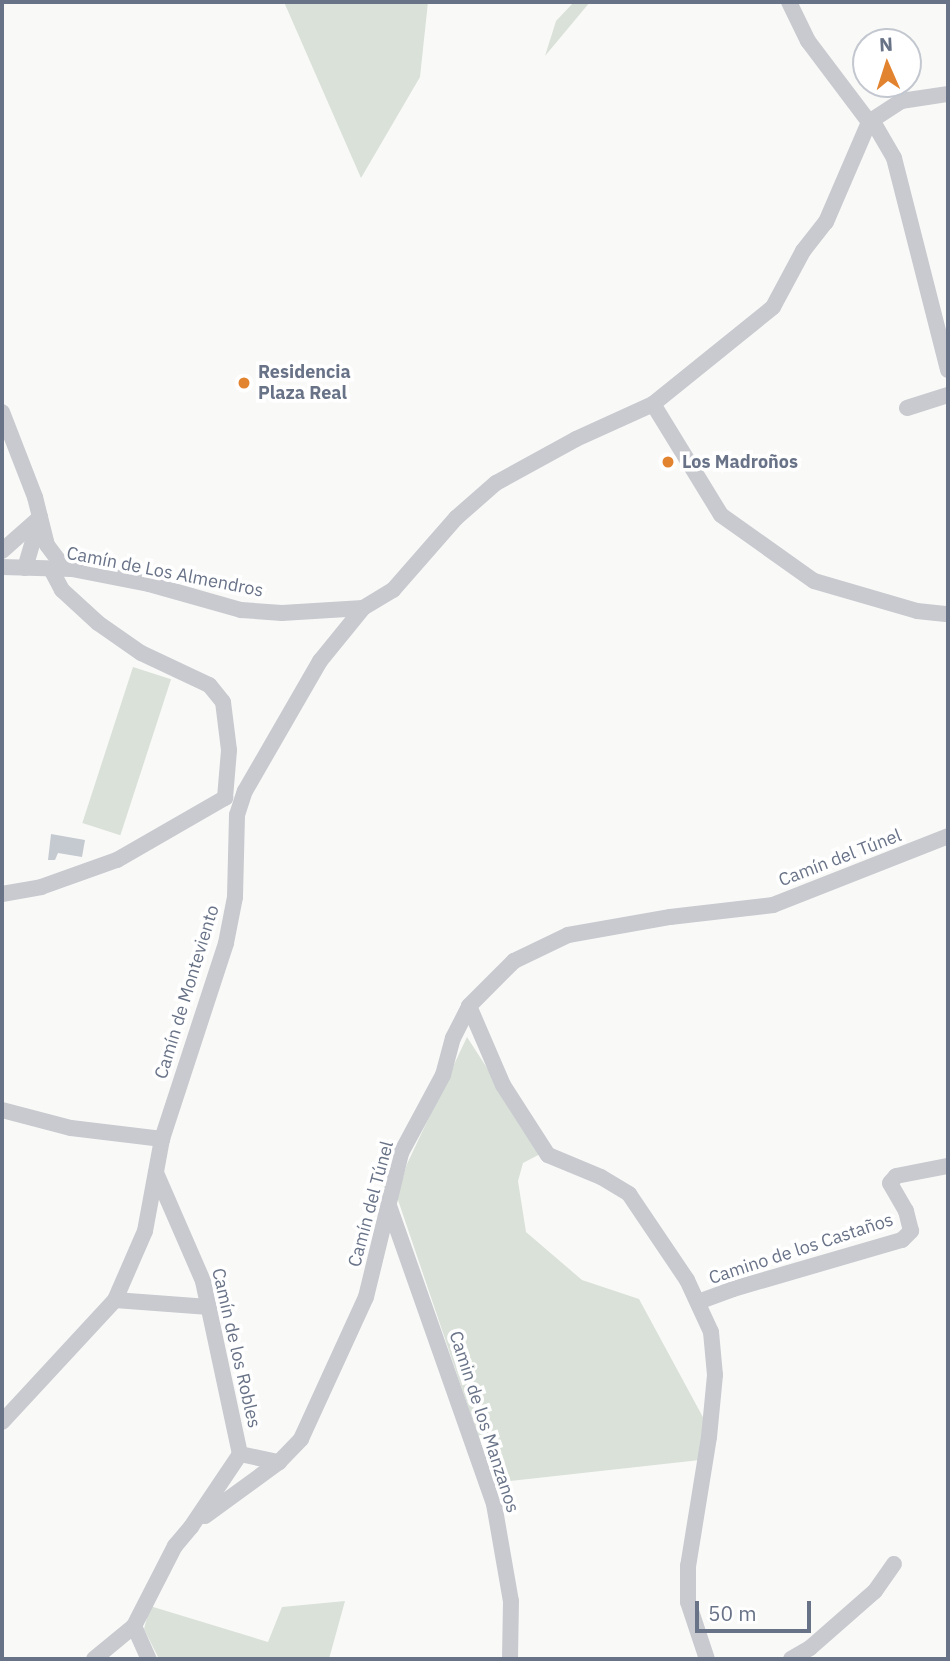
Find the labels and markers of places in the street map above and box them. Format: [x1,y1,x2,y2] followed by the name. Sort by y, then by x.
[258,362,351,404] place label: Residencia Plaza Real
[236,375,252,391] marker: Residencia Plaza Real
[682,451,798,473] place label: Los Madroños
[660,454,676,470] marker: Los Madroños

